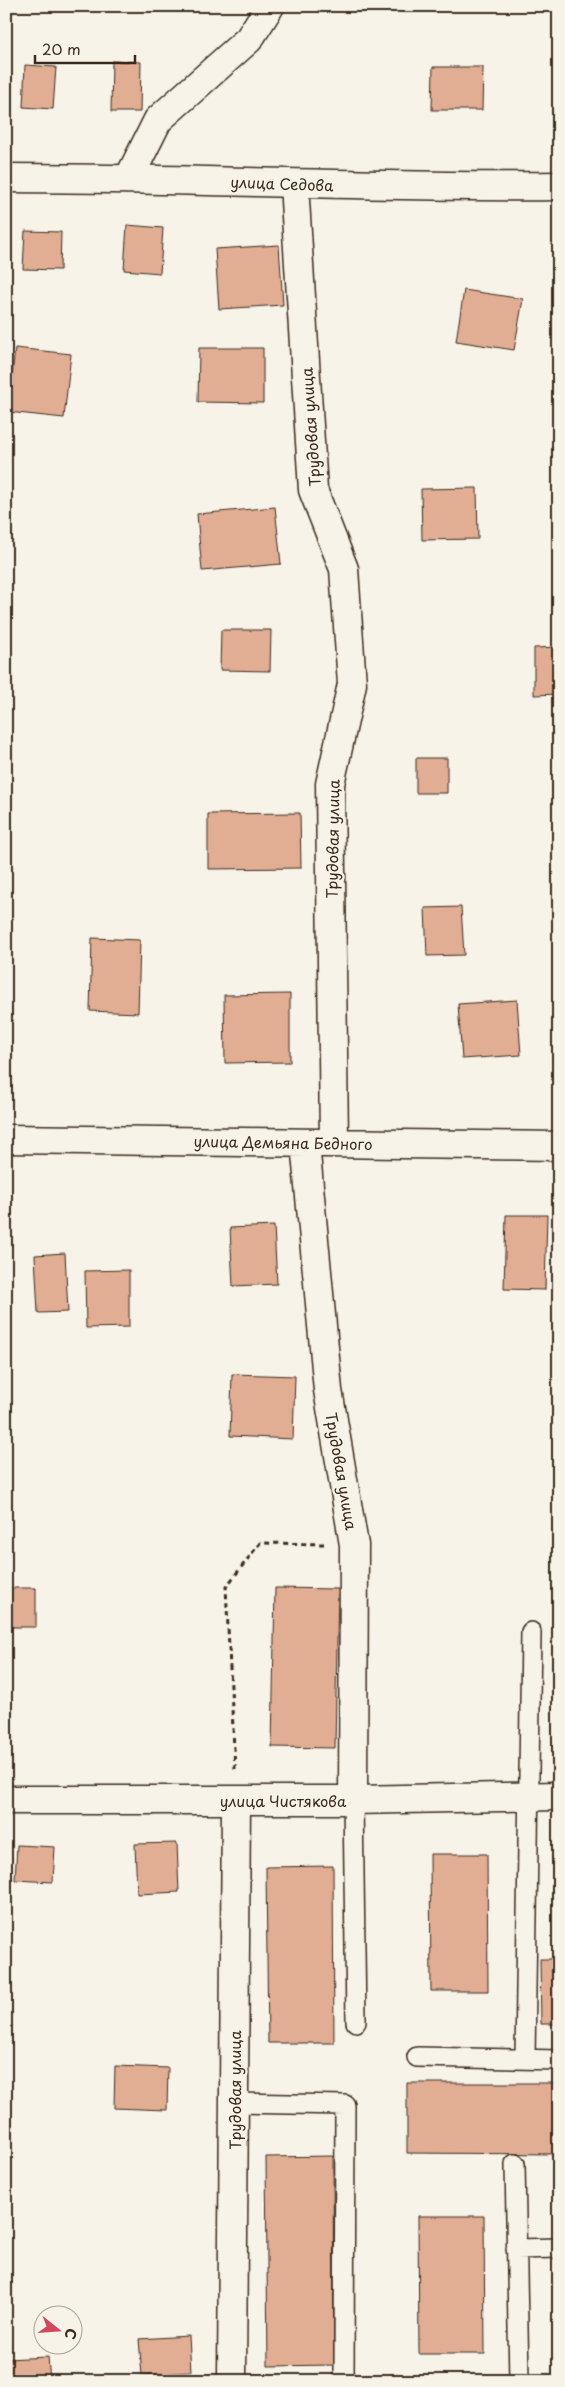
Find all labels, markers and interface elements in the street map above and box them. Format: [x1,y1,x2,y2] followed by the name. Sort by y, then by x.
[35,32,135,64] scale bar
[42,37,81,60] text: 20 m
[230,170,335,196] street label: улица Седова
[294,366,326,487] street label: Трудовая улица
[319,779,345,899] street label: Трудовая улица
[193,1129,373,1155] street label: улица Демьяна Бедного
[320,1410,364,1532] street label: Трудовая улица
[220,1789,347,1812] street label: улица Чистякова
[223,2030,246,2150] street label: Трудовая улица
[32,2304,82,2354] north arrow
[59,2326,82,2342] text: С

